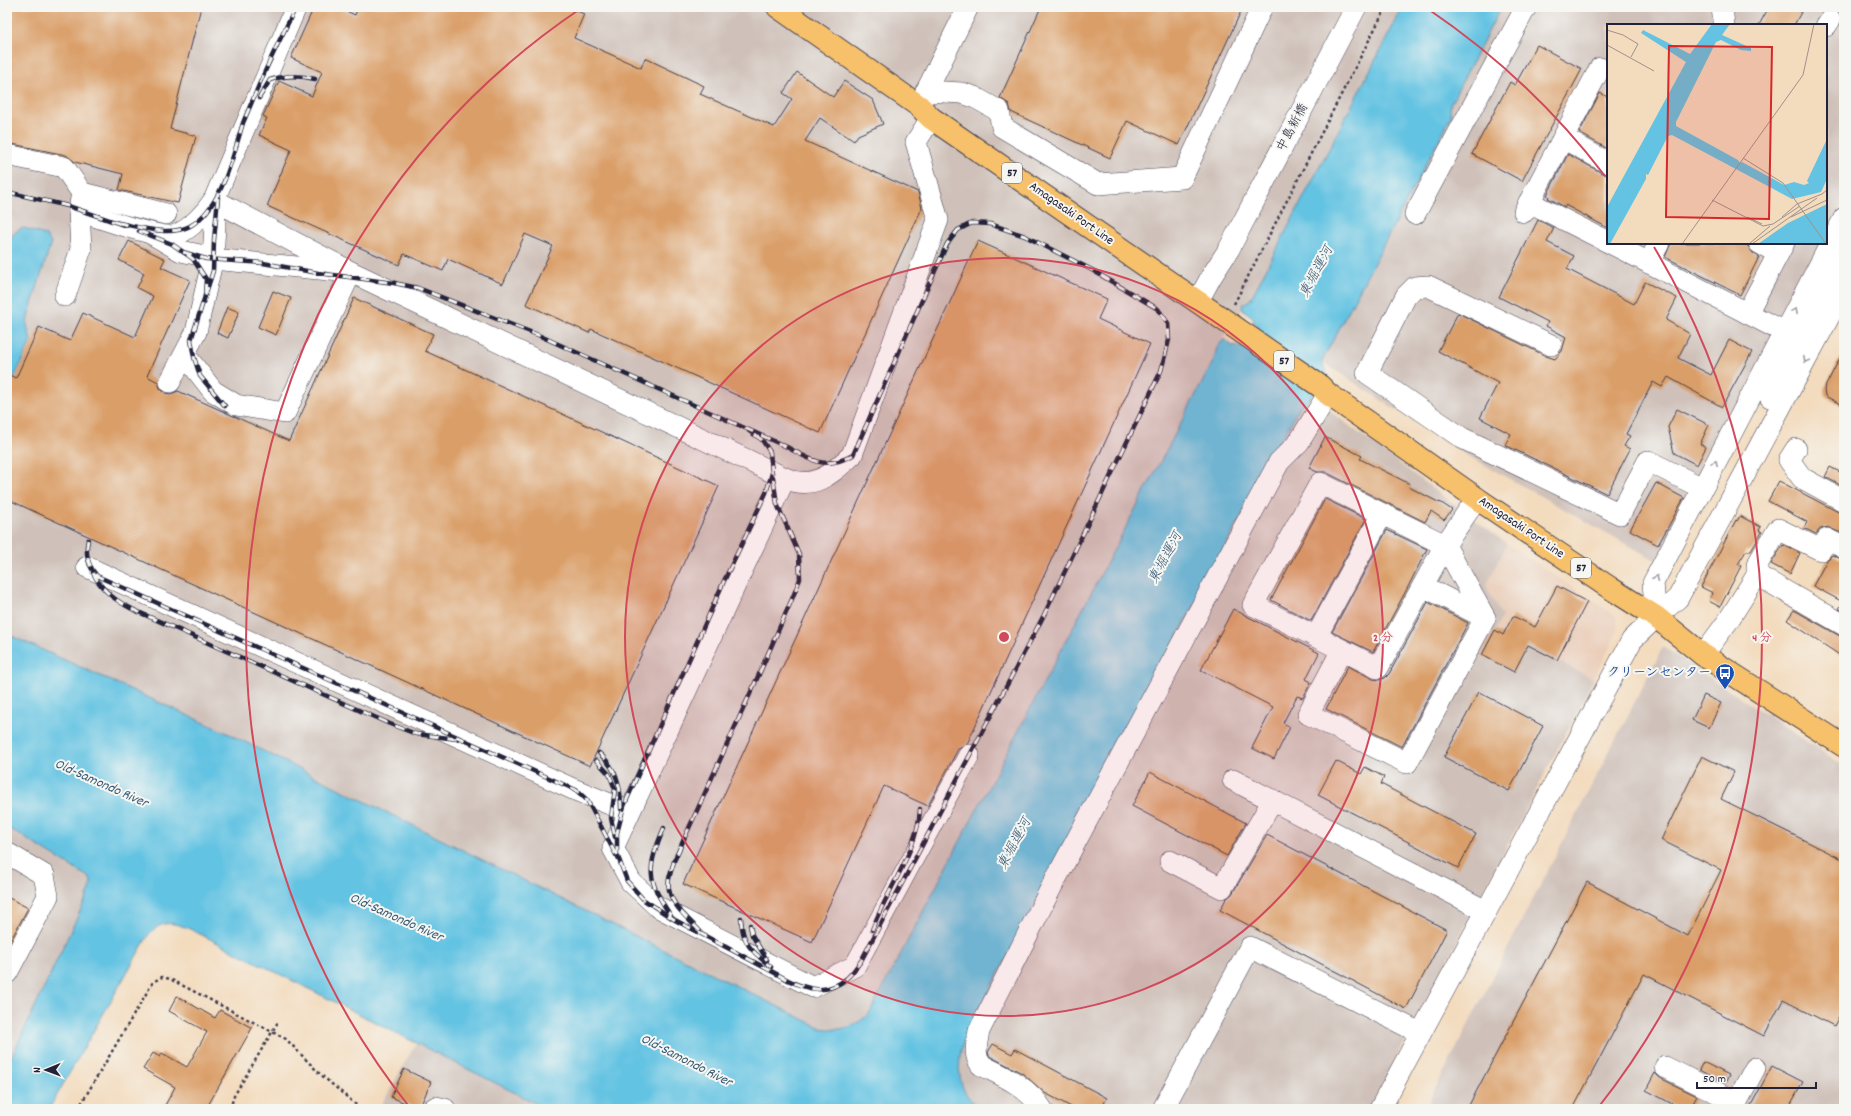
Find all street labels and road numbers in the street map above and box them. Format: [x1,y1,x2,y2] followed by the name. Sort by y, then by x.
[1272,101,1314,155] street label: 中島新橋
[1002,163,1022,183] road number: 57
[1025,178,1118,251] street label: Amagasaki Port Line
[1274,351,1294,371] road number: 57
[1474,492,1568,564] street label: Amagasaki Port Line
[1571,558,1591,578] road number: 57

